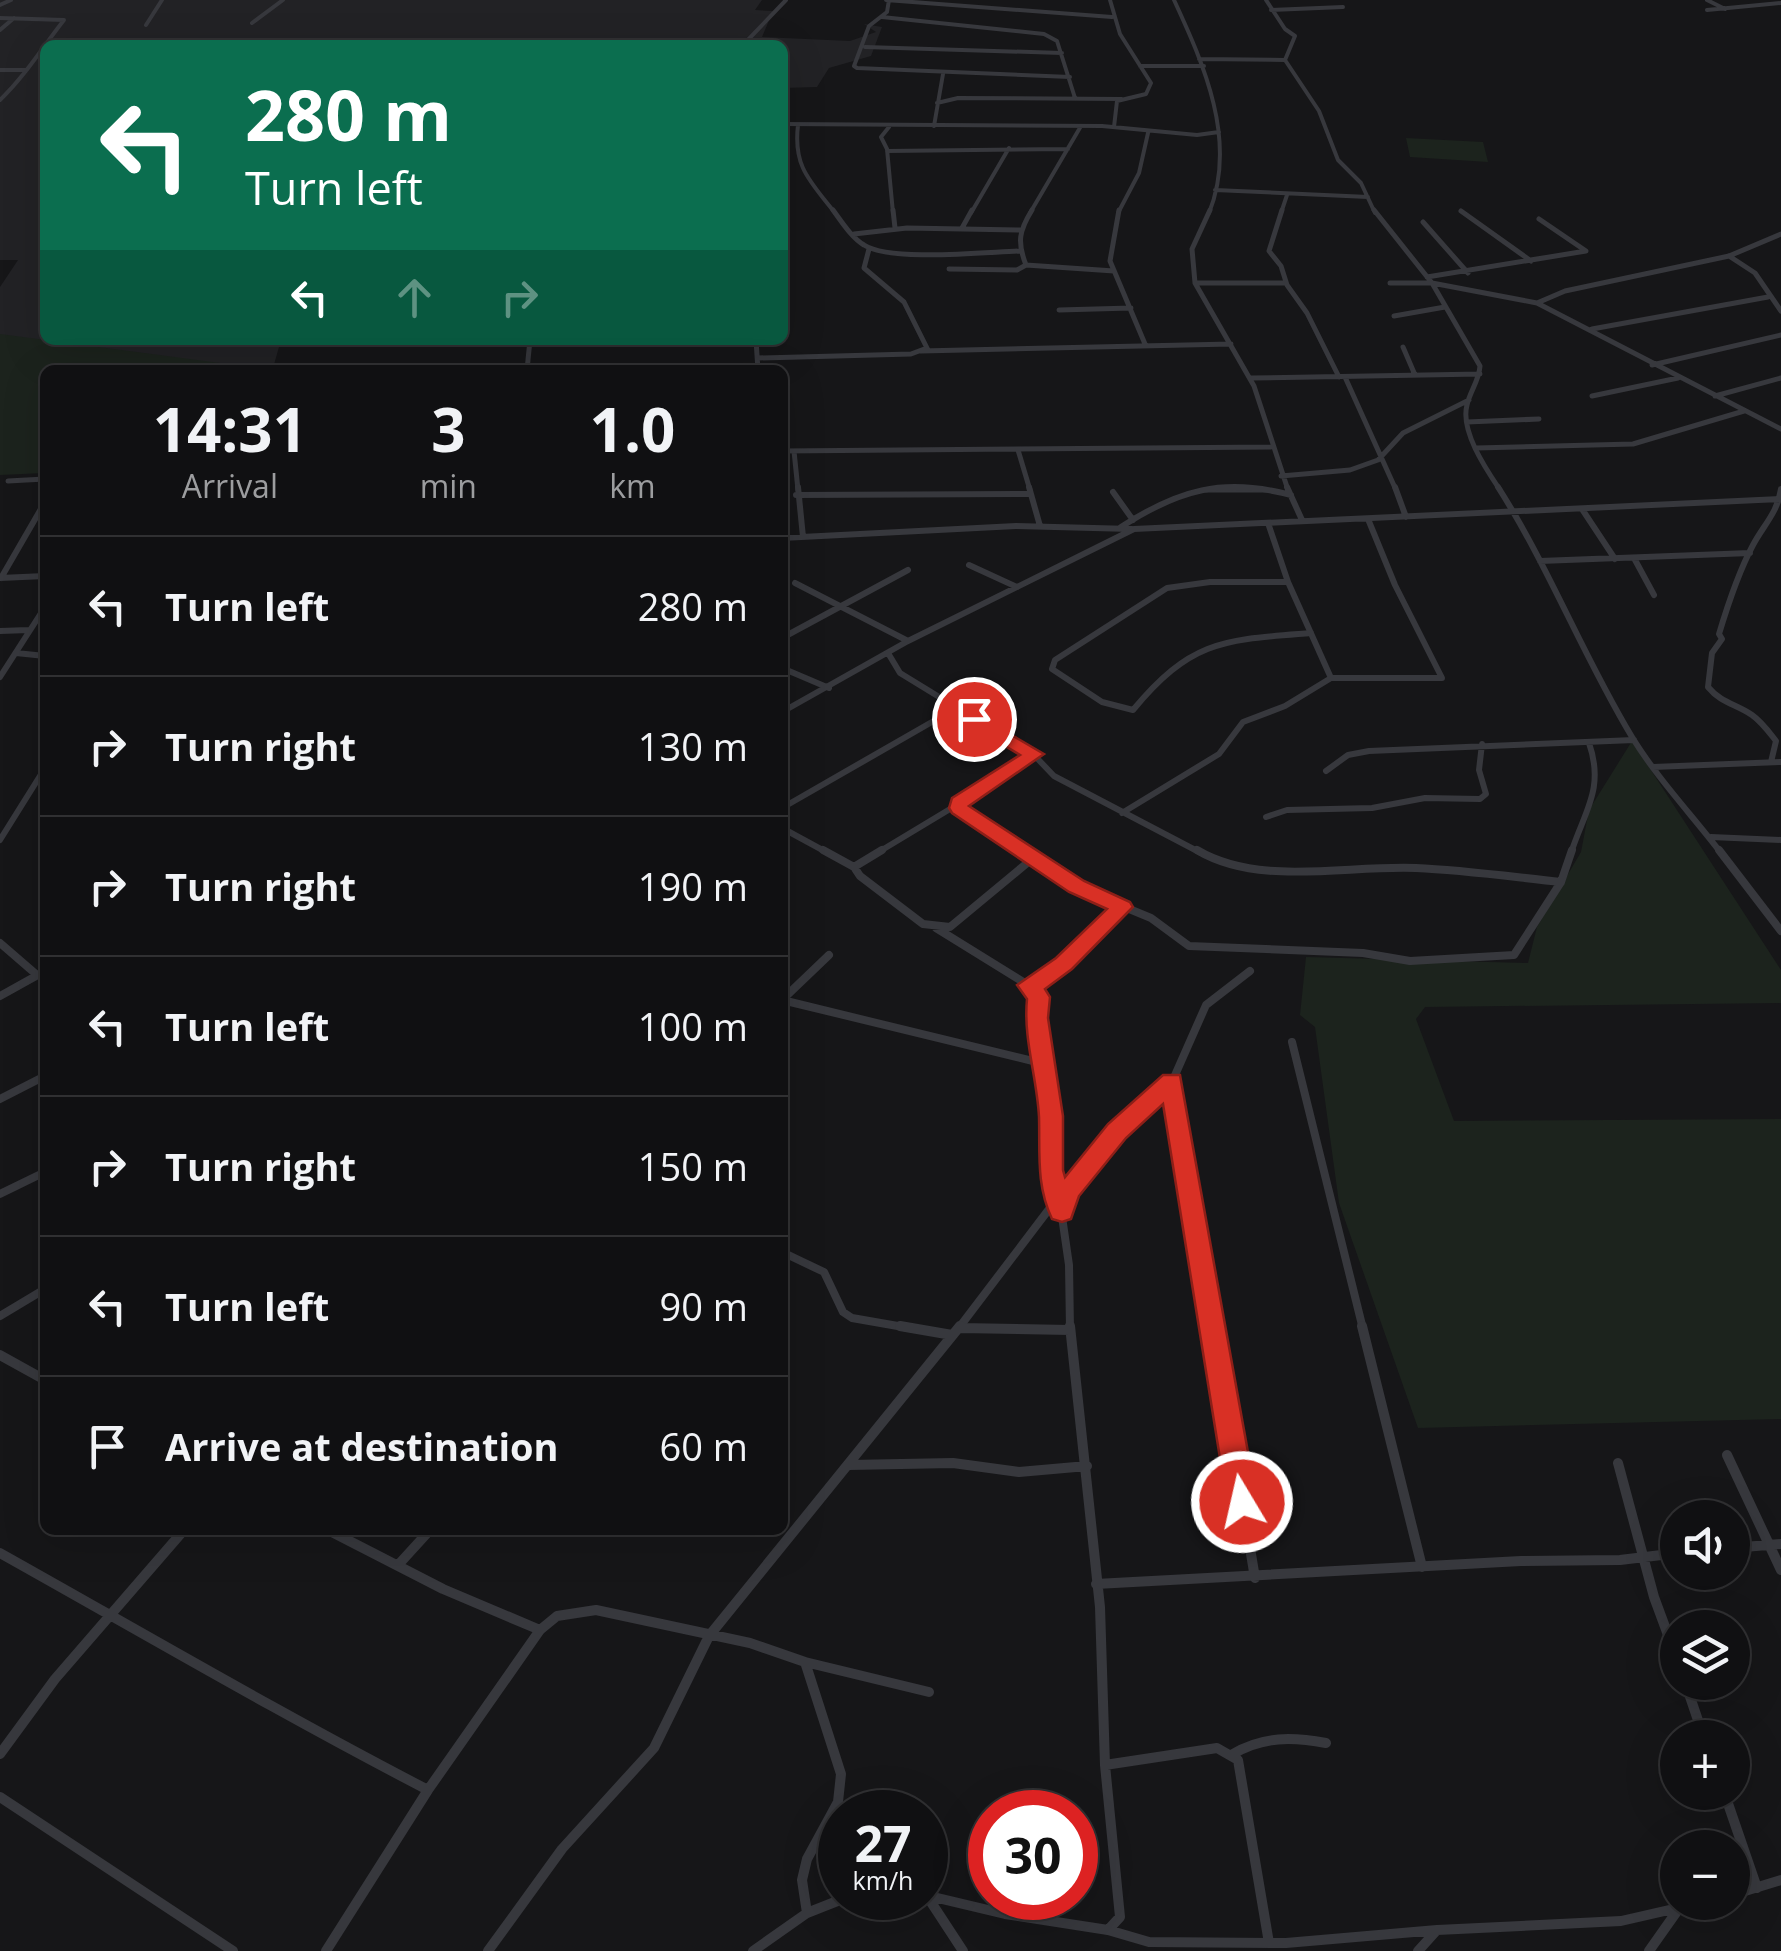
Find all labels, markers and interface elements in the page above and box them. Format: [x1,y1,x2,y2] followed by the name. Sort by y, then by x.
[245,66,452,162] text: 280 m
[80,80,210,210] icon: left
[245,157,423,218] text: Turn left
[282,270,337,325] icon: left
[387,270,442,325] icon: ahead
[492,270,547,325] icon: right
[153,388,307,470] text: 14:31
[431,388,465,470] text: 3
[590,388,675,470] text: 1.0
[182,464,278,507] text: Arrival
[420,464,477,507] text: min
[609,464,656,507] text: km
[80,579,135,634] icon: left
[165,580,329,632] text: Turn left
[638,580,748,632] text: 280 m
[932,677,1017,762] pin
[947,692,1002,747] icon: arrive
[80,719,135,774] icon: right
[165,720,356,772] text: Turn right
[638,720,748,772] text: 130 m
[80,859,135,914] icon: right
[165,860,356,912] text: Turn right
[638,860,748,912] text: 190 m
[80,999,135,1054] icon: left
[165,1000,329,1052] text: Turn left
[638,1000,748,1052] text: 100 m
[80,1139,135,1194] icon: right
[165,1140,356,1192] text: Turn right
[638,1140,748,1192] text: 150 m
[80,1279,135,1334] icon: left
[165,1280,329,1332] text: Turn left
[659,1280,748,1332] text: 90 m
[80,1419,135,1474] icon: arrive
[165,1420,559,1472] text: Arrive at destination
[659,1420,748,1472] text: 60 m
[1190,1450,1294,1554] position arrow
[1660,1500,1750,1920] map controls
[1660,1500,1750,1590] button: sound
[1660,1610,1750,1700] button: layers
[1660,1720,1750,1810] button: +
[968,1790,1098,1920] speed limit sign: 30
[854,1809,912,1877] text: 27
[1660,1830,1750,1920] button: −
[853,1863,913,1897] text: km/h

